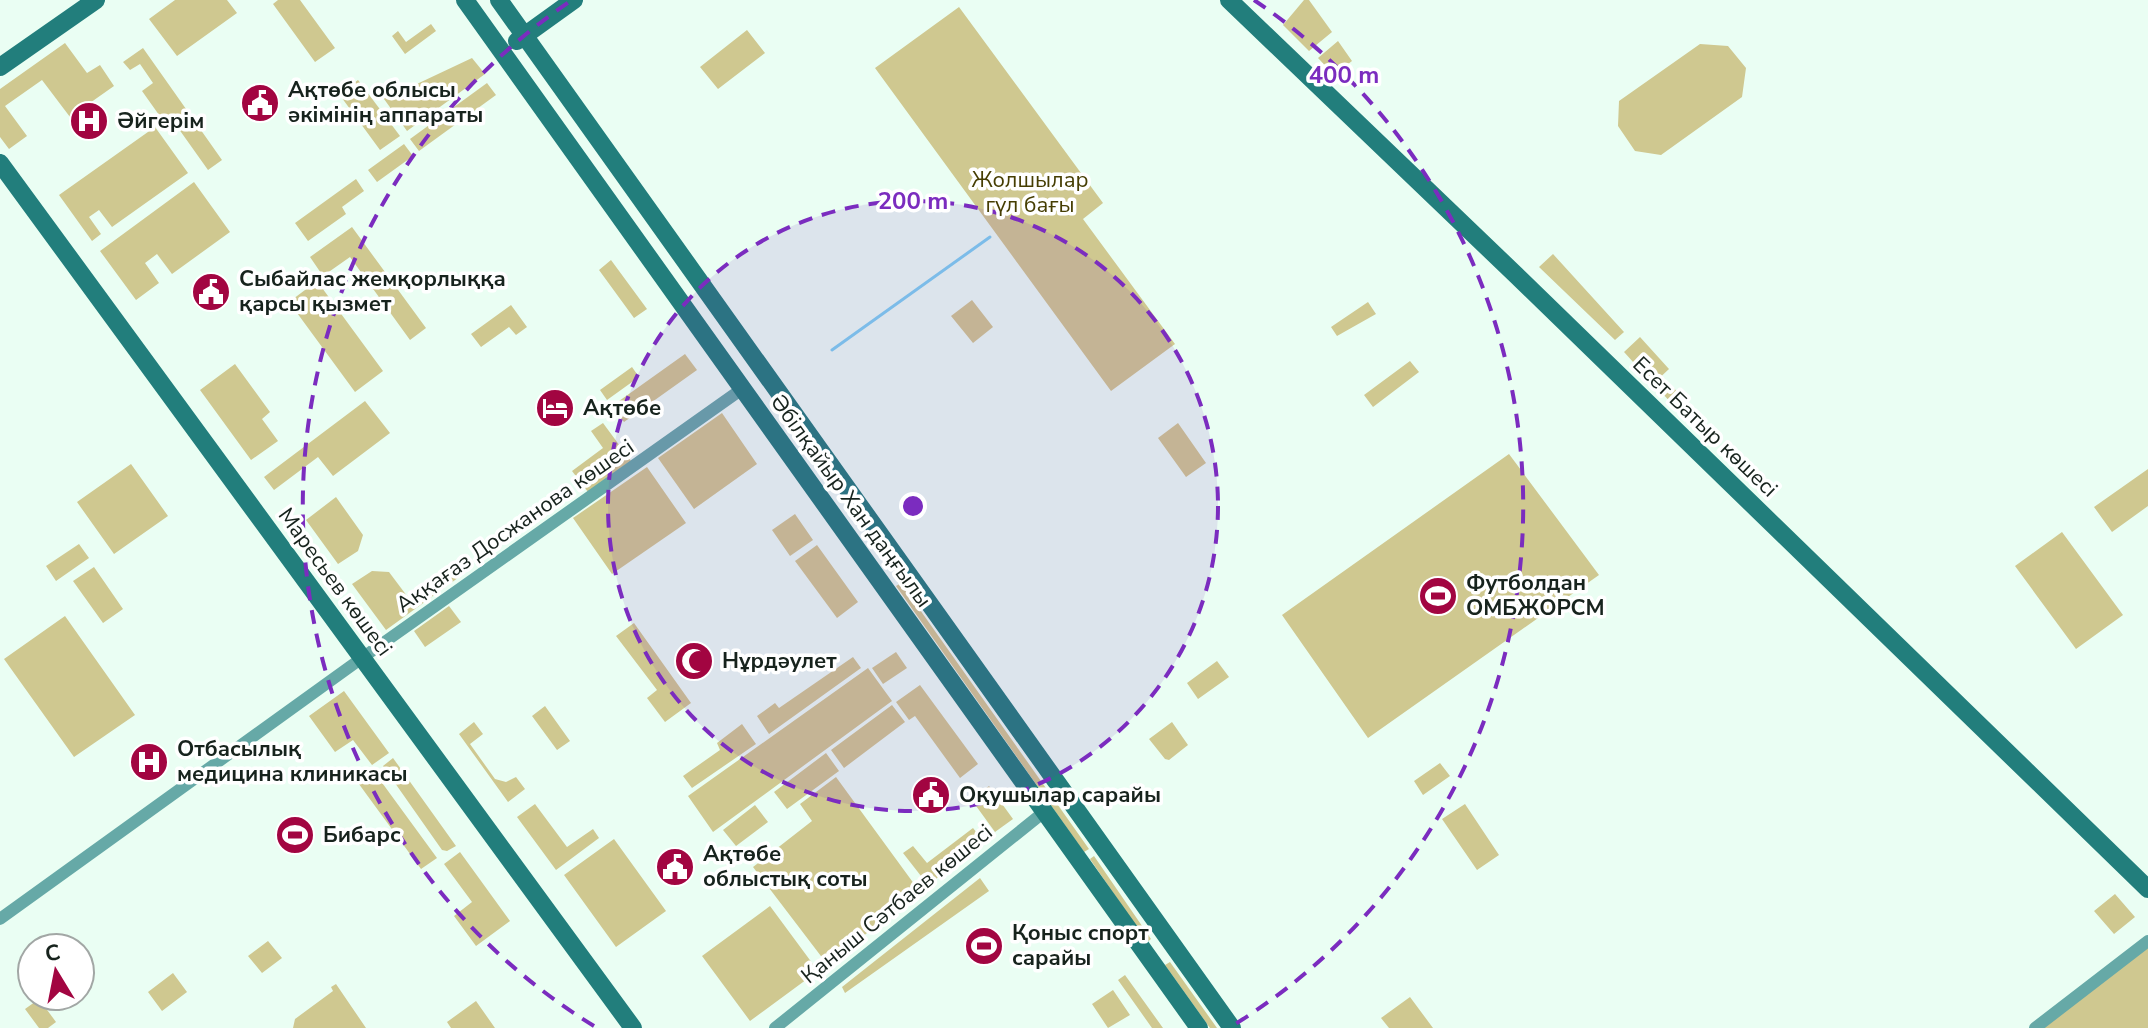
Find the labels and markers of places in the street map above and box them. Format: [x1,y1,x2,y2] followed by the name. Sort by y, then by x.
[288,75,483,130] place label: Ақтөбе облысы әкімінің аппараты
[239,82,281,124] public building icon: Ақтөбе облысы әкімінің аппараты
[68,100,110,142] hospital icon: Әйгерім
[117,106,204,136] place label: Әйгерім
[239,264,506,319] place label: Сыбайлас жемқорлыққа қарсы қызмет
[190,271,232,313] public building icon: Сыбайлас жемқорлыққа қарсы қызмет
[534,387,576,429] hotel icon: Ақтөбе
[583,393,661,423] place label: Ақтөбе
[899,492,927,520] centre of rings
[1466,568,1605,623] place label: Футболдан ОМБЖОРСМ
[1417,575,1459,617] sports icon: Футболдан ОМБЖОРСМ
[673,640,715,682] mosque icon: Нұрдәулет
[722,646,837,676] place label: Нұрдәулет
[177,734,408,789] place label: Отбасылық медицина клиникасы
[128,741,170,783] hospital icon: Отбасылық медицина клиникасы
[910,774,952,816] public building icon: Оқушылар сарайы
[959,780,1161,810] place label: Оқушылар сарайы
[274,814,316,856] sports icon: Бибарс
[323,820,401,850] place label: Бибарс
[703,839,867,894] place label: Ақтөбе облыстық соты
[654,846,696,888] public building icon: Ақтөбе облыстық соты
[1012,918,1149,973] place label: Қоныс спорт сарайы
[963,925,1005,967] sports icon: Қоныс спорт сарайы

